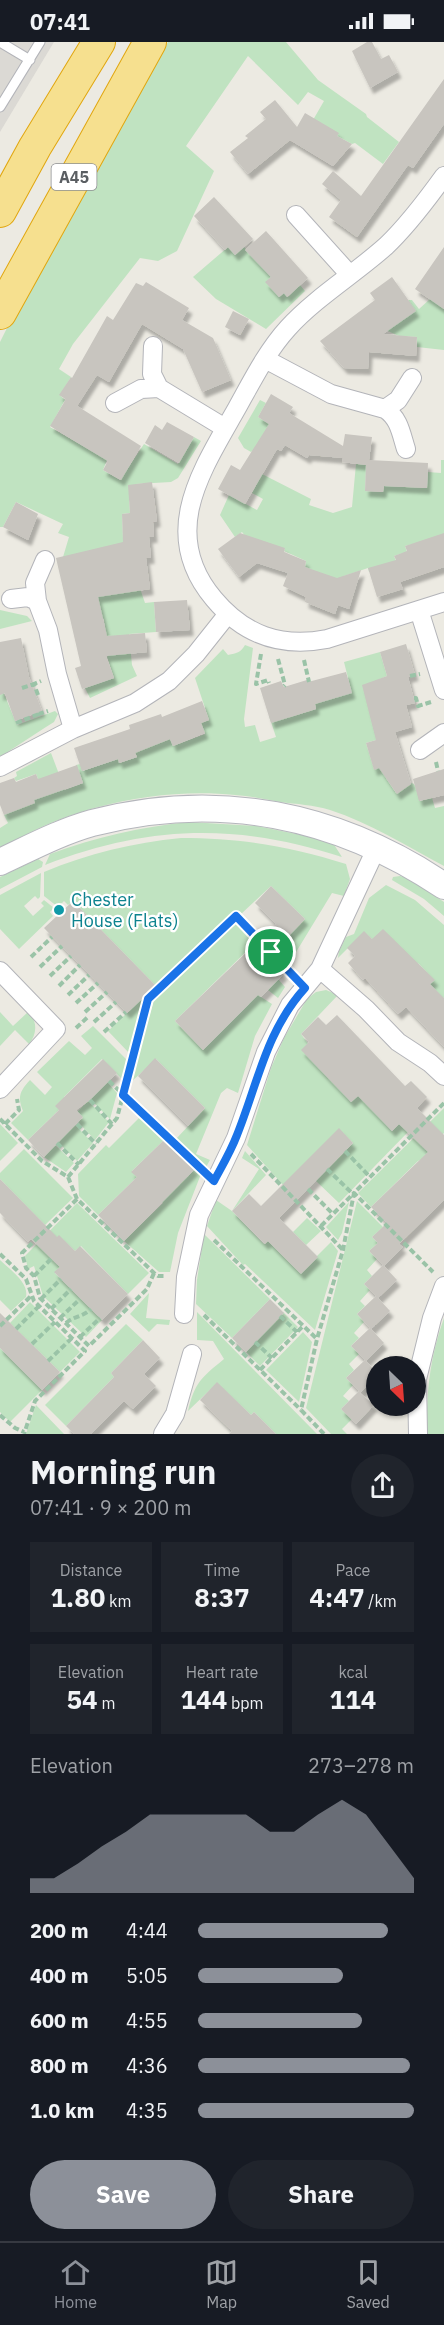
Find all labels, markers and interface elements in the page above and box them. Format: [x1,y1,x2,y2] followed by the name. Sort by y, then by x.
[30,7,90,36] text: 07:41
[52,164,97,190] road number: A45
[71,888,179,932] place label: Chester House (Flats)
[52,903,66,917] marker: Chester House (Flats)
[245,926,296,977] pin
[254,935,287,968] icon: arrive
[366,1356,426,1416] north arrow
[366,1356,426,1416] map controls
[30,1450,216,1493] text: Morning run
[351,1454,414,1517] button: share
[30,1494,191,1521] text: 07:41 · 9 × 200 m
[60,1560,122,1580] text: Distance
[204,1560,240,1580] text: Time
[336,1560,370,1580] text: Pace
[50,1580,105,1614] text: 1.80
[194,1580,250,1614] text: 8:37
[309,1580,365,1614] text: 4:47
[105,1591,132,1611] text: km
[365,1591,397,1611] text: /km
[58,1662,124,1682] text: Elevation
[186,1662,258,1682] text: Heart rate
[338,1662,368,1682] text: kcal
[67,1682,98,1716] text: 54
[180,1682,227,1716] text: 144
[330,1682,376,1716] text: 114
[98,1693,115,1713] text: m
[227,1693,264,1713] text: bpm
[30,1752,113,1779] text: Elevation
[308,1752,414,1779] text: 273–278 m
[30,1917,89,1944] text: 200 m
[126,1917,168,1944] text: 4:44
[30,1962,89,1989] text: 400 m
[126,1962,168,1989] text: 5:05
[30,2007,89,2034] text: 600 m
[126,2007,168,2034] text: 4:55
[30,2052,89,2079] text: 800 m
[126,2052,168,2079] text: 4:36
[30,2097,94,2124] text: 1.0 km
[126,2097,168,2124] text: 4:35
[30,2160,216,2229] button: Save
[228,2160,414,2229] button: Share
[54,2256,97,2312] tab: Home
[205,2256,238,2312] tab: Map
[346,2256,390,2312] tab: Saved

